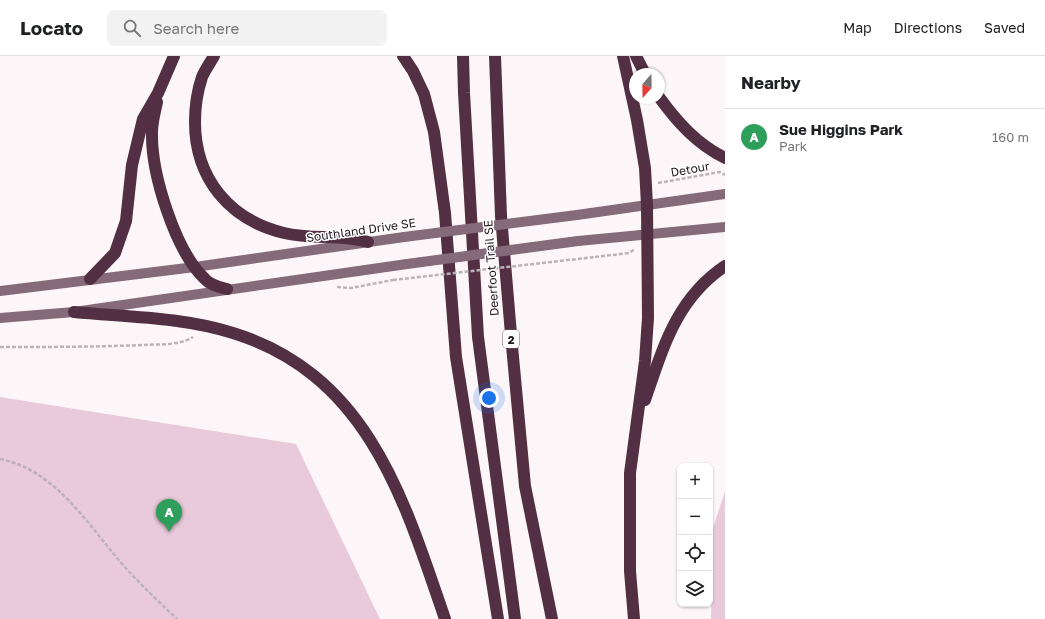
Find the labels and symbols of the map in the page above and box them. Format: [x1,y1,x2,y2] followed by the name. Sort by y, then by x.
[629,68,665,104] north arrow
[669,158,711,180] street label: Detour
[305,215,417,245] street label: Southland Drive SE
[480,219,502,317] street label: Deerfoot Trail SE
[503,330,519,348] road number: 2
[479,388,499,408] your location
[156,499,182,532] pin: A

